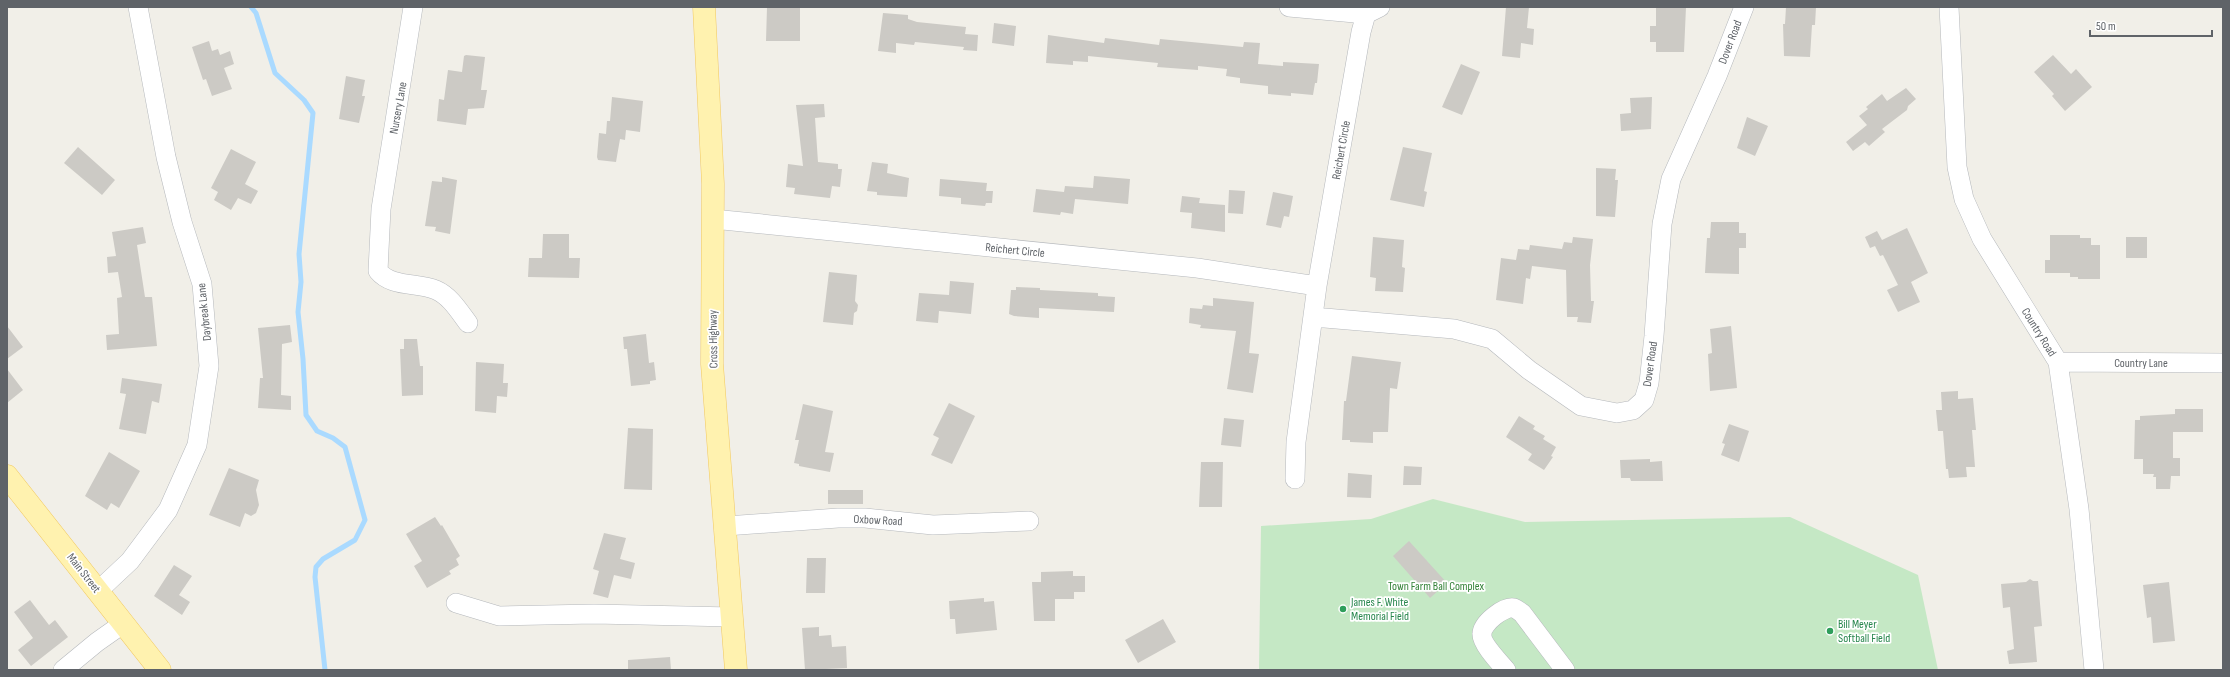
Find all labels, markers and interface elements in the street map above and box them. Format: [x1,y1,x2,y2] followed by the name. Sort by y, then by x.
[2090,12,2212,38] scale bar
[1715,18,1746,66] street label: Dover Road
[2096,19,2116,34] text: 50 m
[387,81,410,135] street label: Nursery Lane
[1329,119,1354,181] street label: Reichert Circle
[985,240,1046,261] street label: Reichert Circle
[194,282,215,342] street label: Daybreak Lane
[2018,305,2059,359] street label: Country Road
[705,309,722,368] street label: Cross Highway
[1640,340,1661,388] street label: Dover Road
[2114,356,2168,371] street label: Country Lane
[853,512,903,529] street label: Oxbow Road
[63,550,104,596] street label: Main Street
[1388,579,1484,594] park label: Town Farm Ball Complex
[1350,595,1409,624] place label: James F. White Memorial Field
[1338,604,1348,614] marker: James F. White Memorial Field
[1838,617,1890,646] place label: Bill Meyer Softball Field
[1825,626,1835,636] marker: Bill Meyer Softball Field

